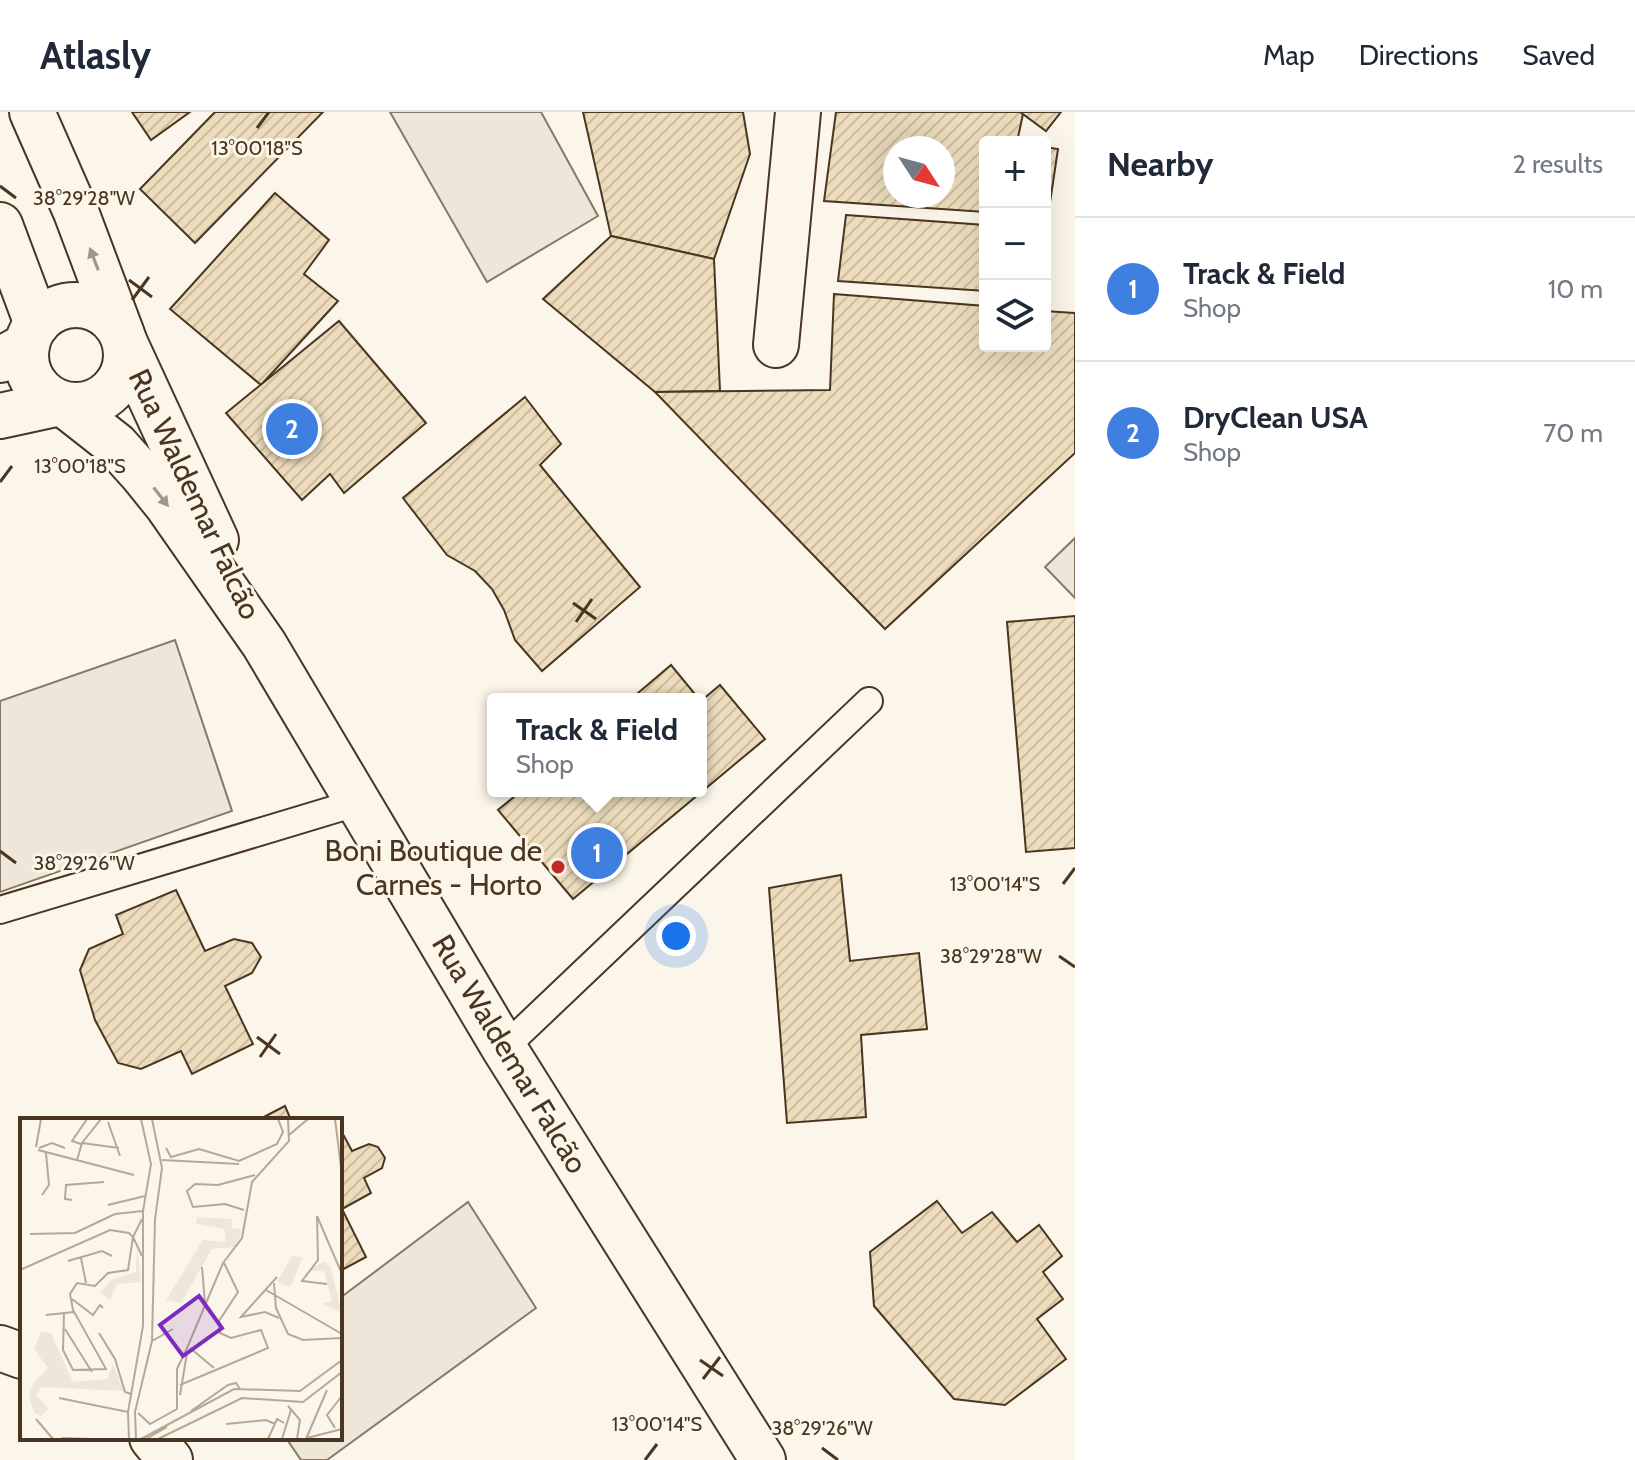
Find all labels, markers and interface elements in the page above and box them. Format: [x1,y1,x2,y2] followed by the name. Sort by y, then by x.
[40,32,151,79] text: Atlasly
[1263,38,1315,72] text: Map
[1359,38,1478,72] text: Directions
[1522,38,1595,72] text: Saved
[211,136,303,160] text: 13°00'18"S
[883,136,955,208] north arrow
[979,136,1051,352] map controls
[979,136,1051,208] button: +
[1107,143,1214,185] text: Nearby
[1512,148,1603,180] text: 2 results
[33,186,135,210] text: 38°29'28"W
[979,208,1051,280] button: −
[87,247,100,271] one-way arrow
[1183,255,1345,292] text: Track & Field
[1128,273,1138,305] text: 1
[1548,273,1603,305] text: 10 m
[979,280,1051,352] button: layers
[1183,292,1241,324] text: Shop
[121,363,269,625] street label: Rua Waldemar Falcão
[266,399,318,459] pin: 2
[1183,399,1368,436] text: DryClean USA
[1126,417,1140,449] text: 2
[1543,417,1603,449] text: 70 m
[1183,436,1241,468] text: Shop
[34,454,126,478] text: 13°00'18"S
[152,487,168,507] one-way arrow
[487,693,707,797] popup
[516,711,678,748] text: Track & Field
[516,748,574,780] text: Shop
[571,823,623,883] pin: 1
[325,832,542,903] place label: Boni Boutique de Carnes - Horto
[33,851,135,875] text: 38°29'26"W
[549,858,567,876] marker: Boni Boutique de Carnes - Horto
[950,872,1041,896] text: 13°00'14"S
[656,916,696,956] your location
[424,928,596,1180] street label: Rua Waldemar Falcão
[940,944,1042,968] text: 38°29'28"W
[20,1118,342,1440] inset map
[612,1412,703,1436] text: 13°00'14"S
[771,1416,873,1440] text: 38°29'26"W

